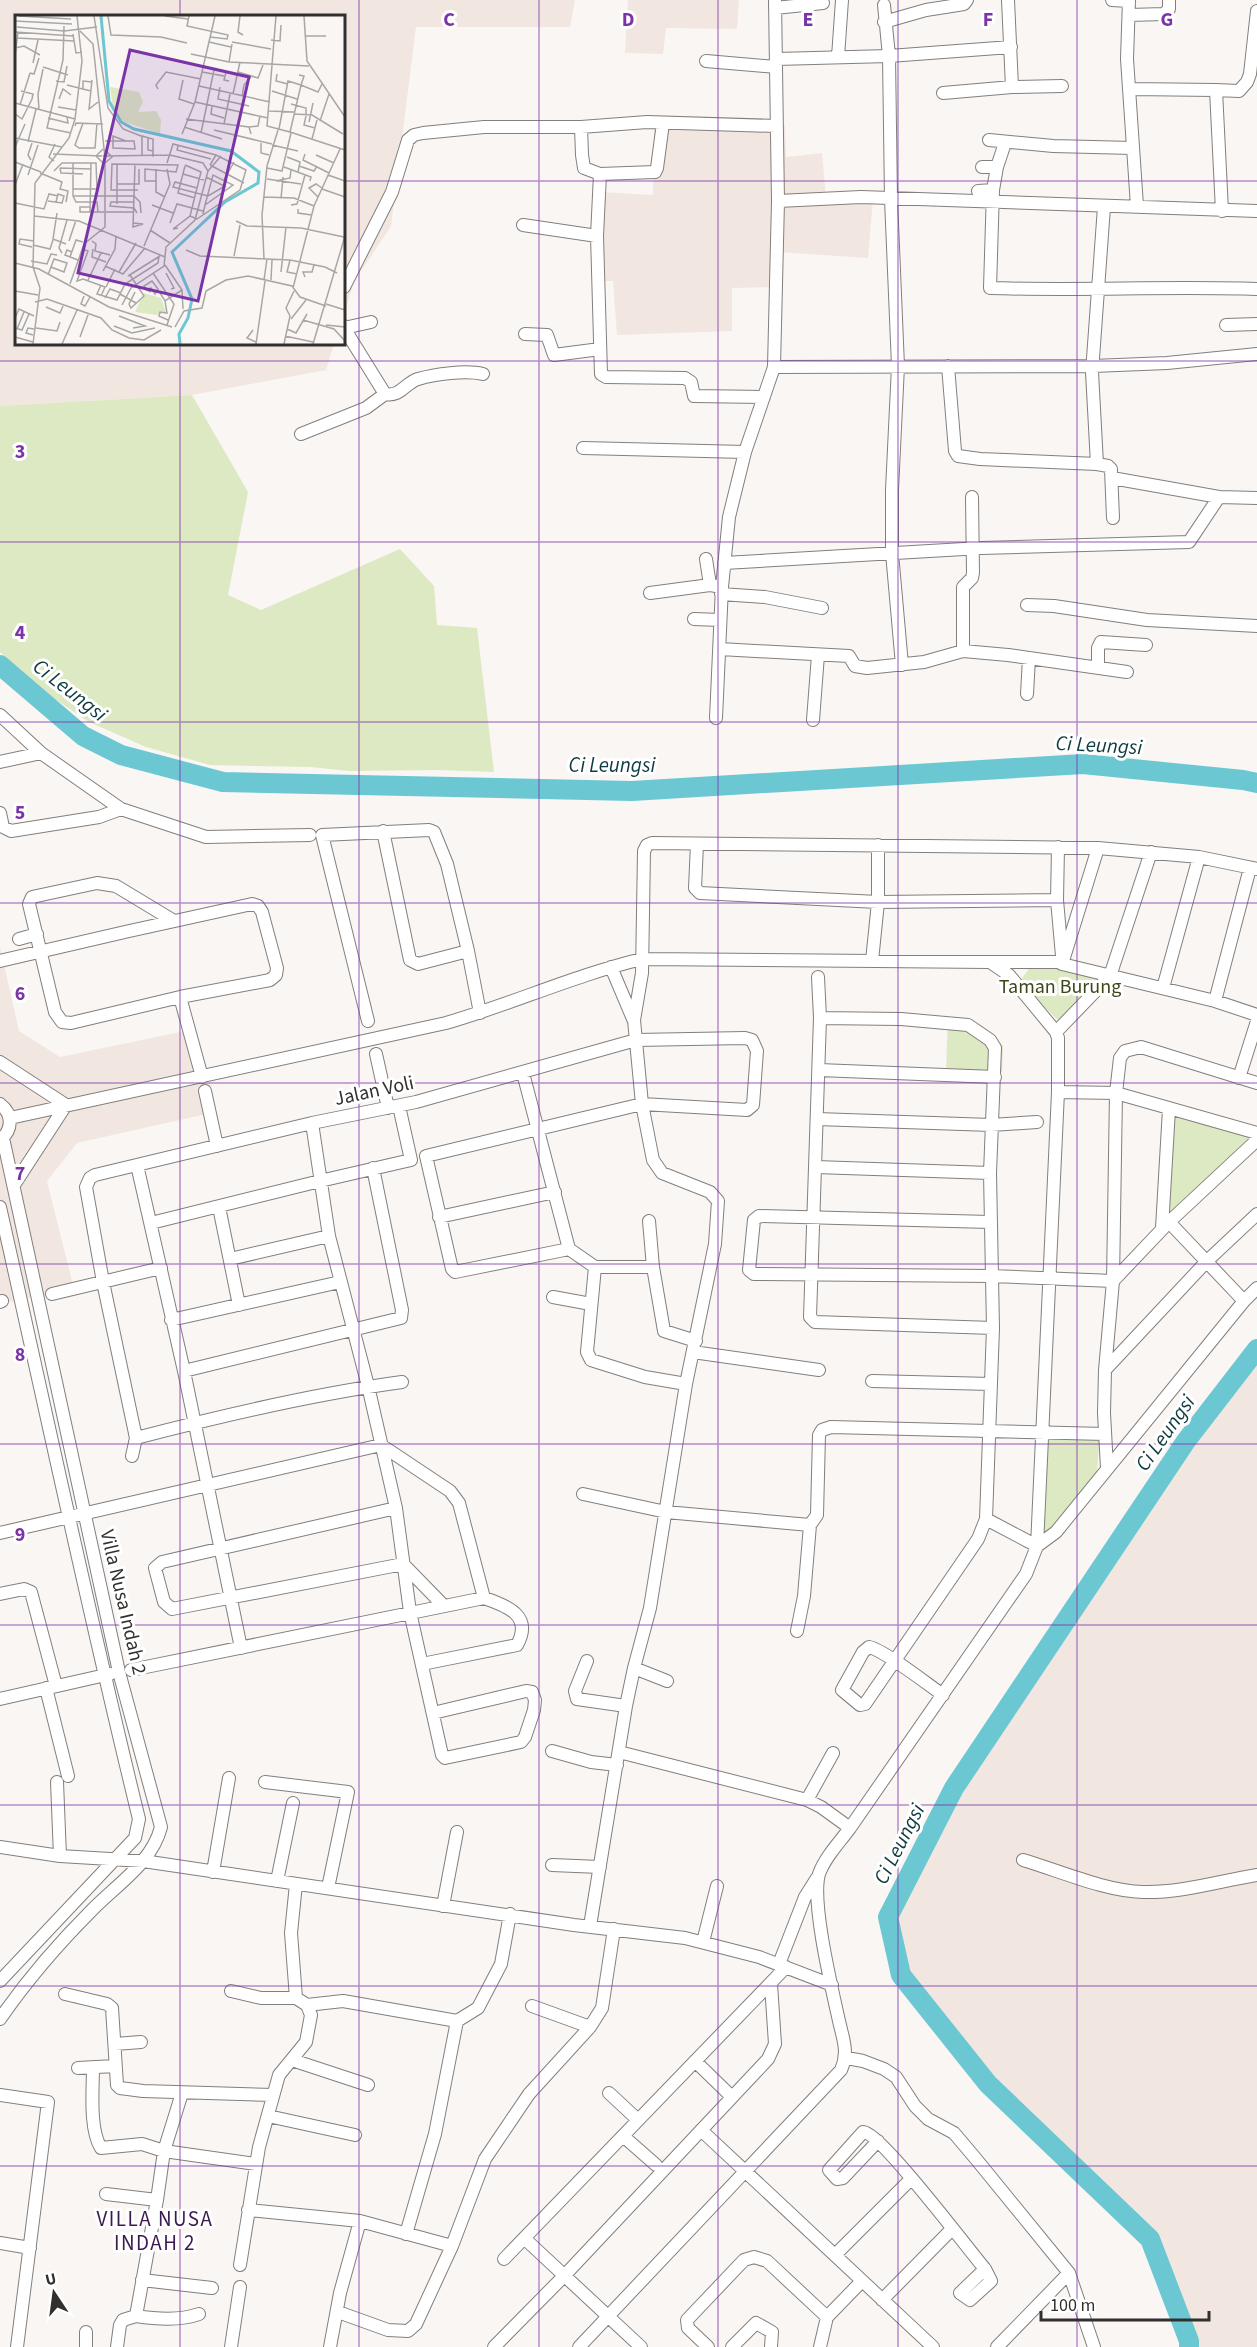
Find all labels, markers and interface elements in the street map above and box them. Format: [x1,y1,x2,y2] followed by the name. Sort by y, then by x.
[443,6,455,34] text: C
[622,6,634,34] text: D
[803,6,813,34] text: E
[983,6,993,34] text: F
[1161,6,1173,34] text: G
[15,15,345,345] inset map
[15,438,25,466] text: 3
[15,619,26,647] text: 4
[27,651,114,729] water label: Ci Leungsi
[1055,728,1144,762] water label: Ci Leungsi
[569,750,656,780] water label: Ci Leungsi
[15,799,25,827] text: 5
[999,973,1121,1001] park label: Taman Burung
[15,980,25,1008] text: 6
[332,1069,417,1113] street label: Jalan Voli
[15,1160,25,1188] text: 7
[15,1341,25,1369] text: 8
[1128,1388,1203,1477] water label: Ci Leungsi
[15,1521,25,1549] text: 9
[93,1527,153,1678] street label: Villa Nusa Indah 2
[866,1798,933,1889] water label: Ci Leungsi
[97,2204,213,2258] district label: VILLA NUSA INDAH 2
[24,2263,84,2323] north arrow
[43,2267,59,2291] text: U
[1041,2284,1209,2322] scale bar
[1050,2293,1095,2318] text: 100 m

